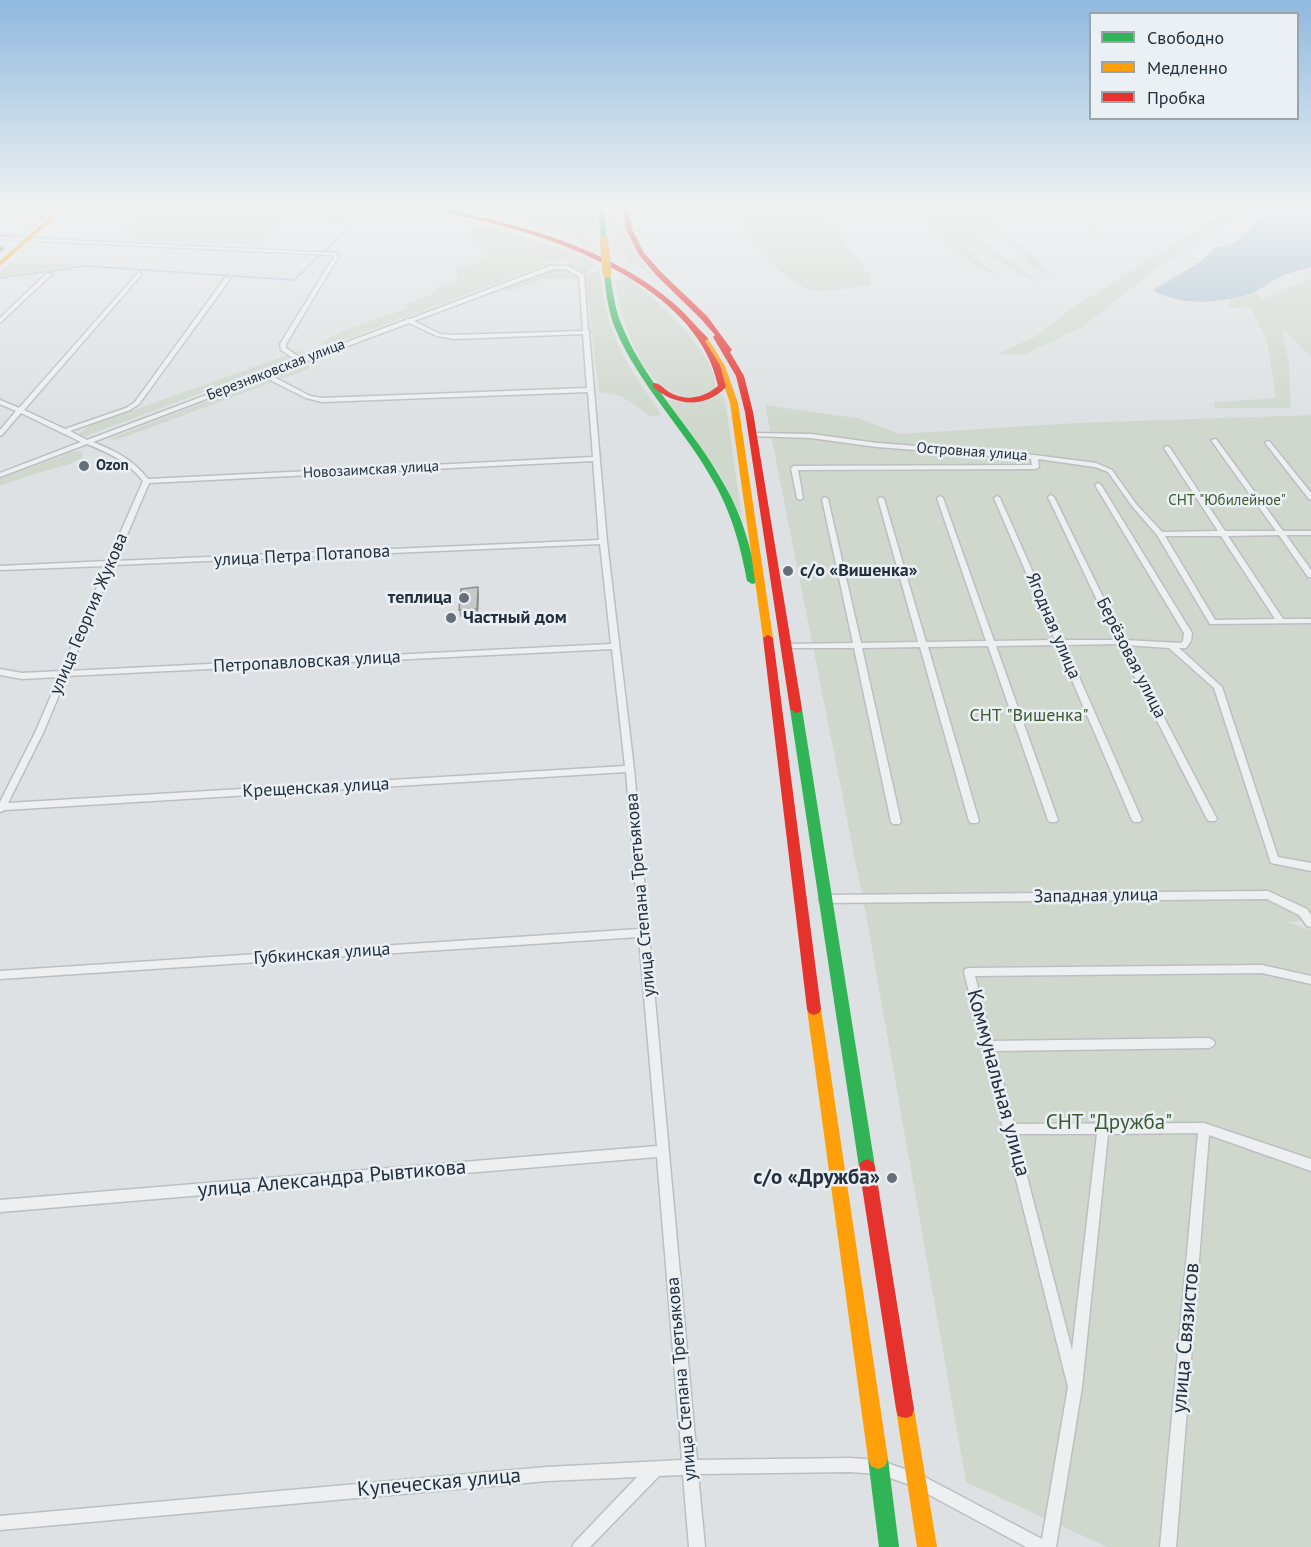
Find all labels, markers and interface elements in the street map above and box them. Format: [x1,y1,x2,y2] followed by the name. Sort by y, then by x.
[1089,12,1299,120] legend
[1147,26,1224,49] text: Свободно
[1147,56,1228,79] text: Медленно
[1147,86,1205,109] text: Пробка
[204,335,348,405] street label: Березняковская улица
[916,439,1028,465] street label: Островная улица
[96,457,129,475] place label: Ozon
[302,457,440,483] street label: Новозаимская улица
[77,459,91,473] marker: Ozon
[1168,492,1286,510] park label: СНТ "Юбилейное"
[45,530,133,698] street label: улица Георгия Жукова
[213,541,391,571] street label: улица Петра Потапова
[800,560,917,582] place label: с/о «Вишенка»
[781,564,795,578] marker: с/о «Вишенка»
[1021,569,1085,683] street label: Ягодная улица
[388,587,452,609] place label: теплица
[457,591,471,605] marker: теплица
[1091,594,1171,722] street label: Берёзовая улица
[463,607,567,629] place label: Частный дом
[444,611,458,625] marker: Частный дом
[213,646,401,678] street label: Петропавловская улица
[969,705,1089,727] park label: СНТ "Вишенка"
[242,773,390,803] street label: Крещенская улица
[621,792,661,998] street label: улица Степана Третьякова
[1033,884,1159,908] street label: Западная улица
[253,938,391,970] street label: Губкинская улица
[961,987,1035,1179] street label: Коммунальная улица
[1046,1110,1172,1136] park label: СНТ "Дружба"
[197,1155,467,1203] street label: улица Александра Рывтикова
[753,1165,880,1191] place label: с/о «Дружба»
[885,1171,899,1185] marker: с/о «Дружба»
[1167,1262,1205,1414] street label: улица Связистов
[662,1276,702,1482] street label: улица Степана Третьякова
[356,1463,522,1503] street label: Купеческая улица

